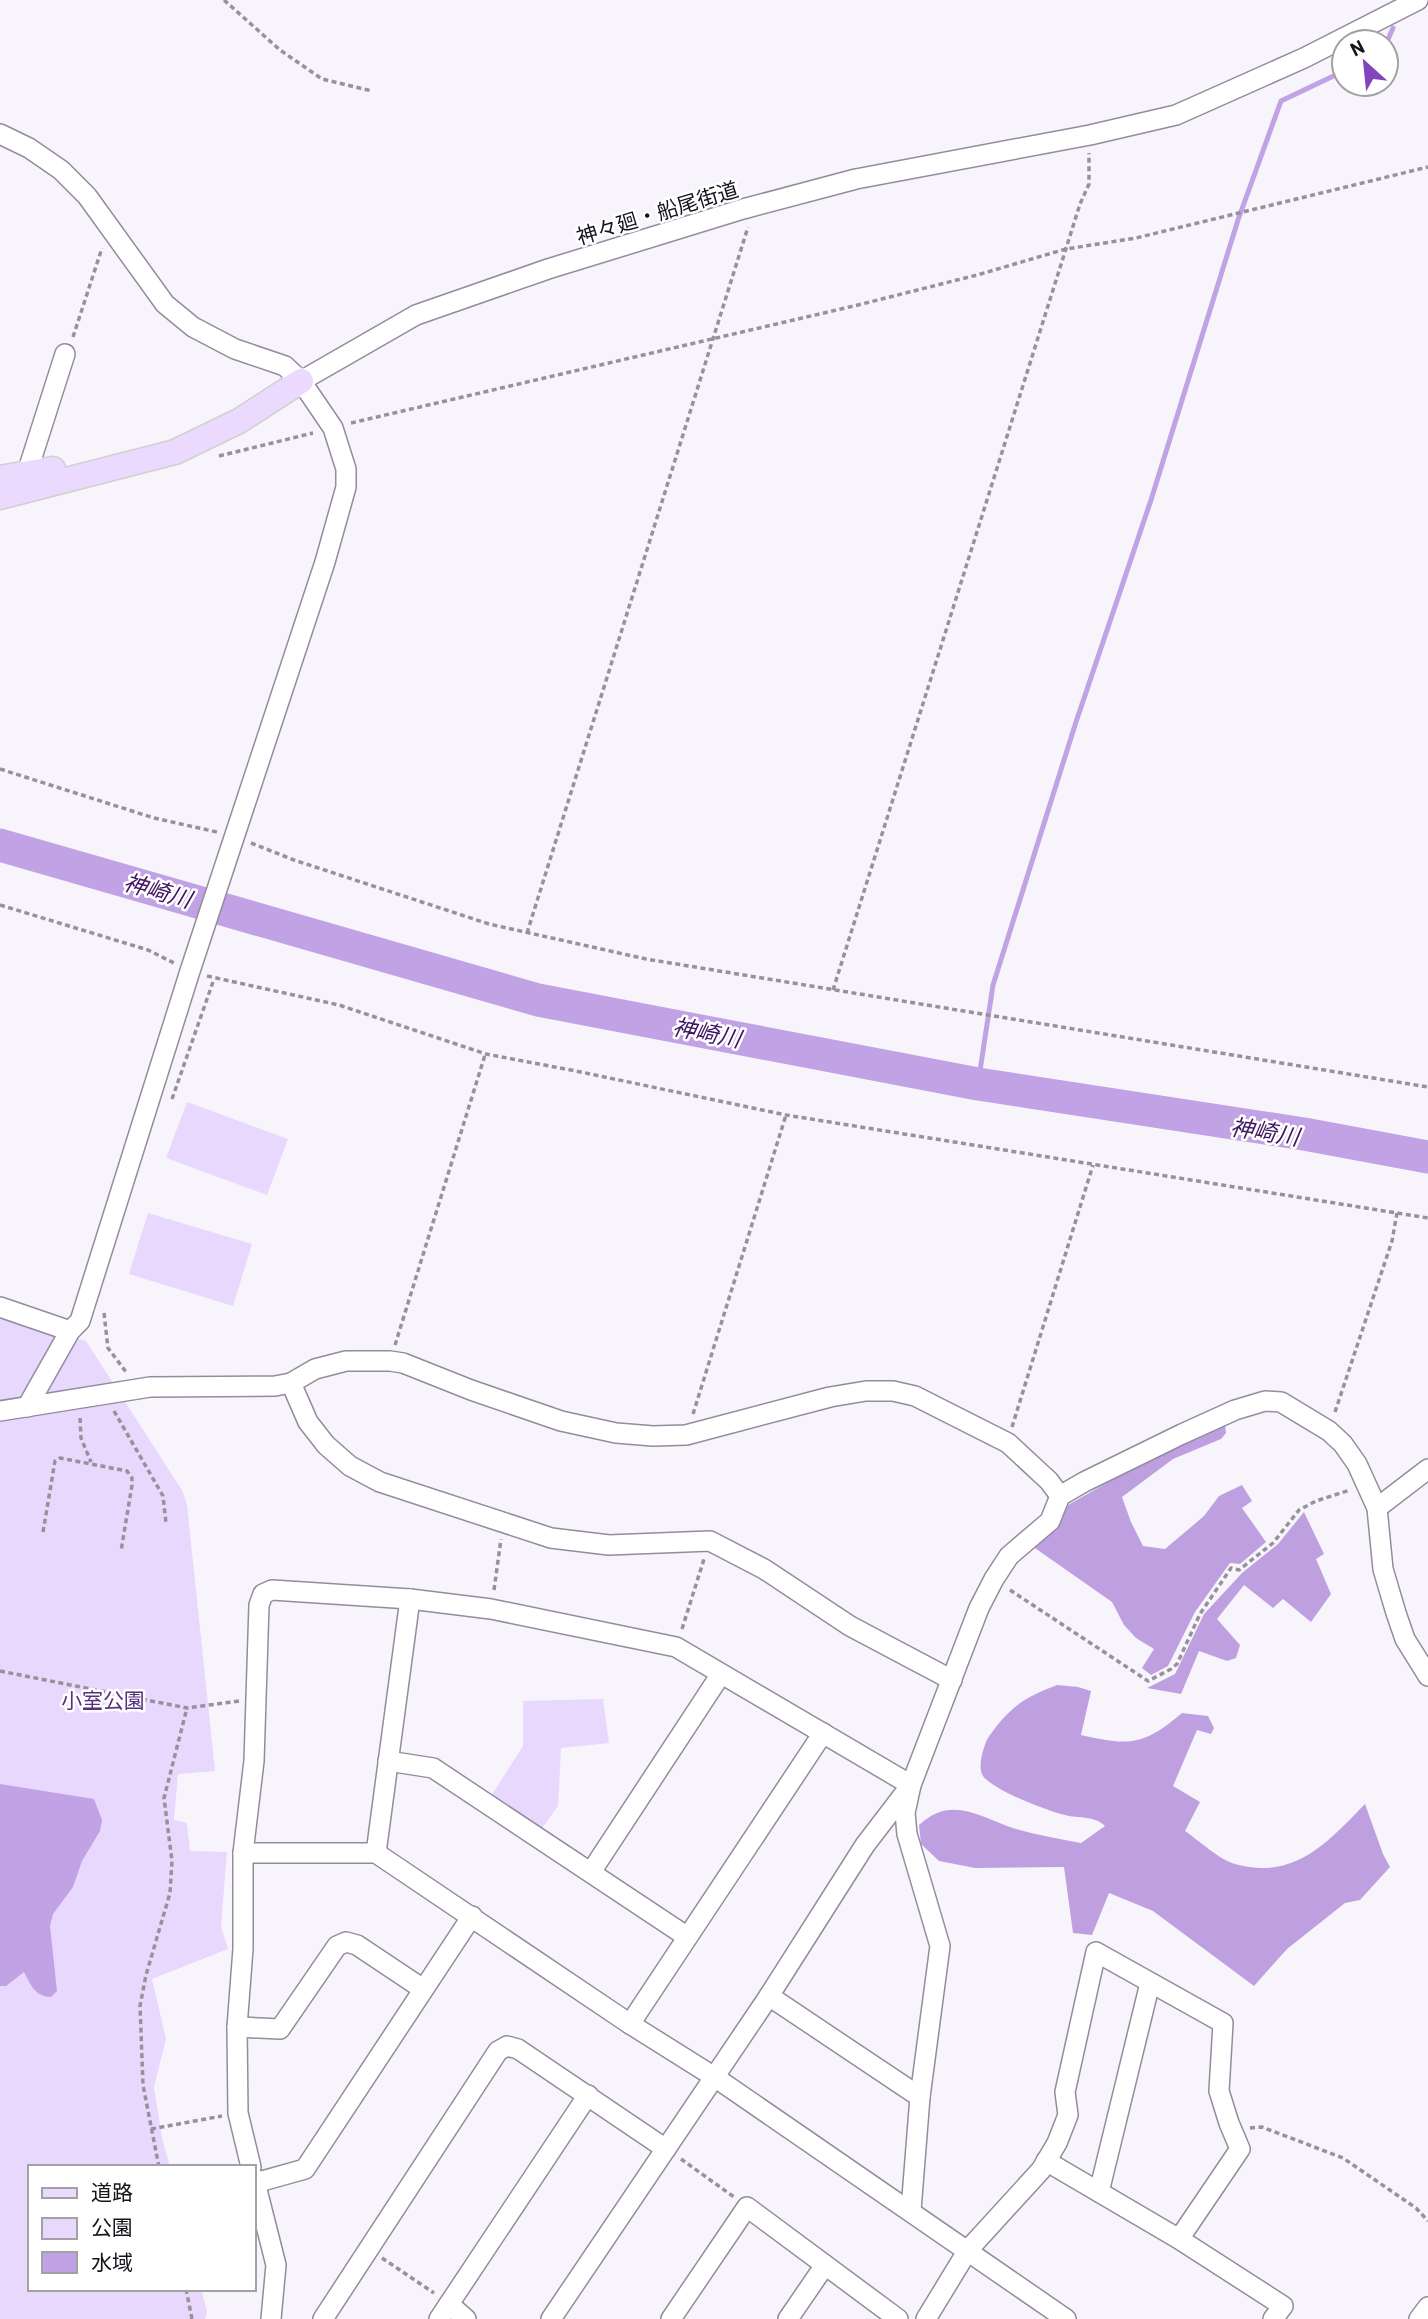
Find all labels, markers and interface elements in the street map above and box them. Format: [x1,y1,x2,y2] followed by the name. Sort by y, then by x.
[1330,28,1400,98] north arrow
[1346,34,1368,61] text: N
[573,175,741,249] street label: 神々廻・船尾街道
[121,867,198,914] water label: 神崎川
[670,1012,746,1053] water label: 神崎川
[1229,1112,1304,1151] water label: 神崎川
[61,1687,145,1712] park label: 小室公園
[28,2165,256,2291] legend
[91,2179,133,2204] text: 道路
[91,2214,133,2239] text: 公園
[91,2249,133,2274] text: 水域

